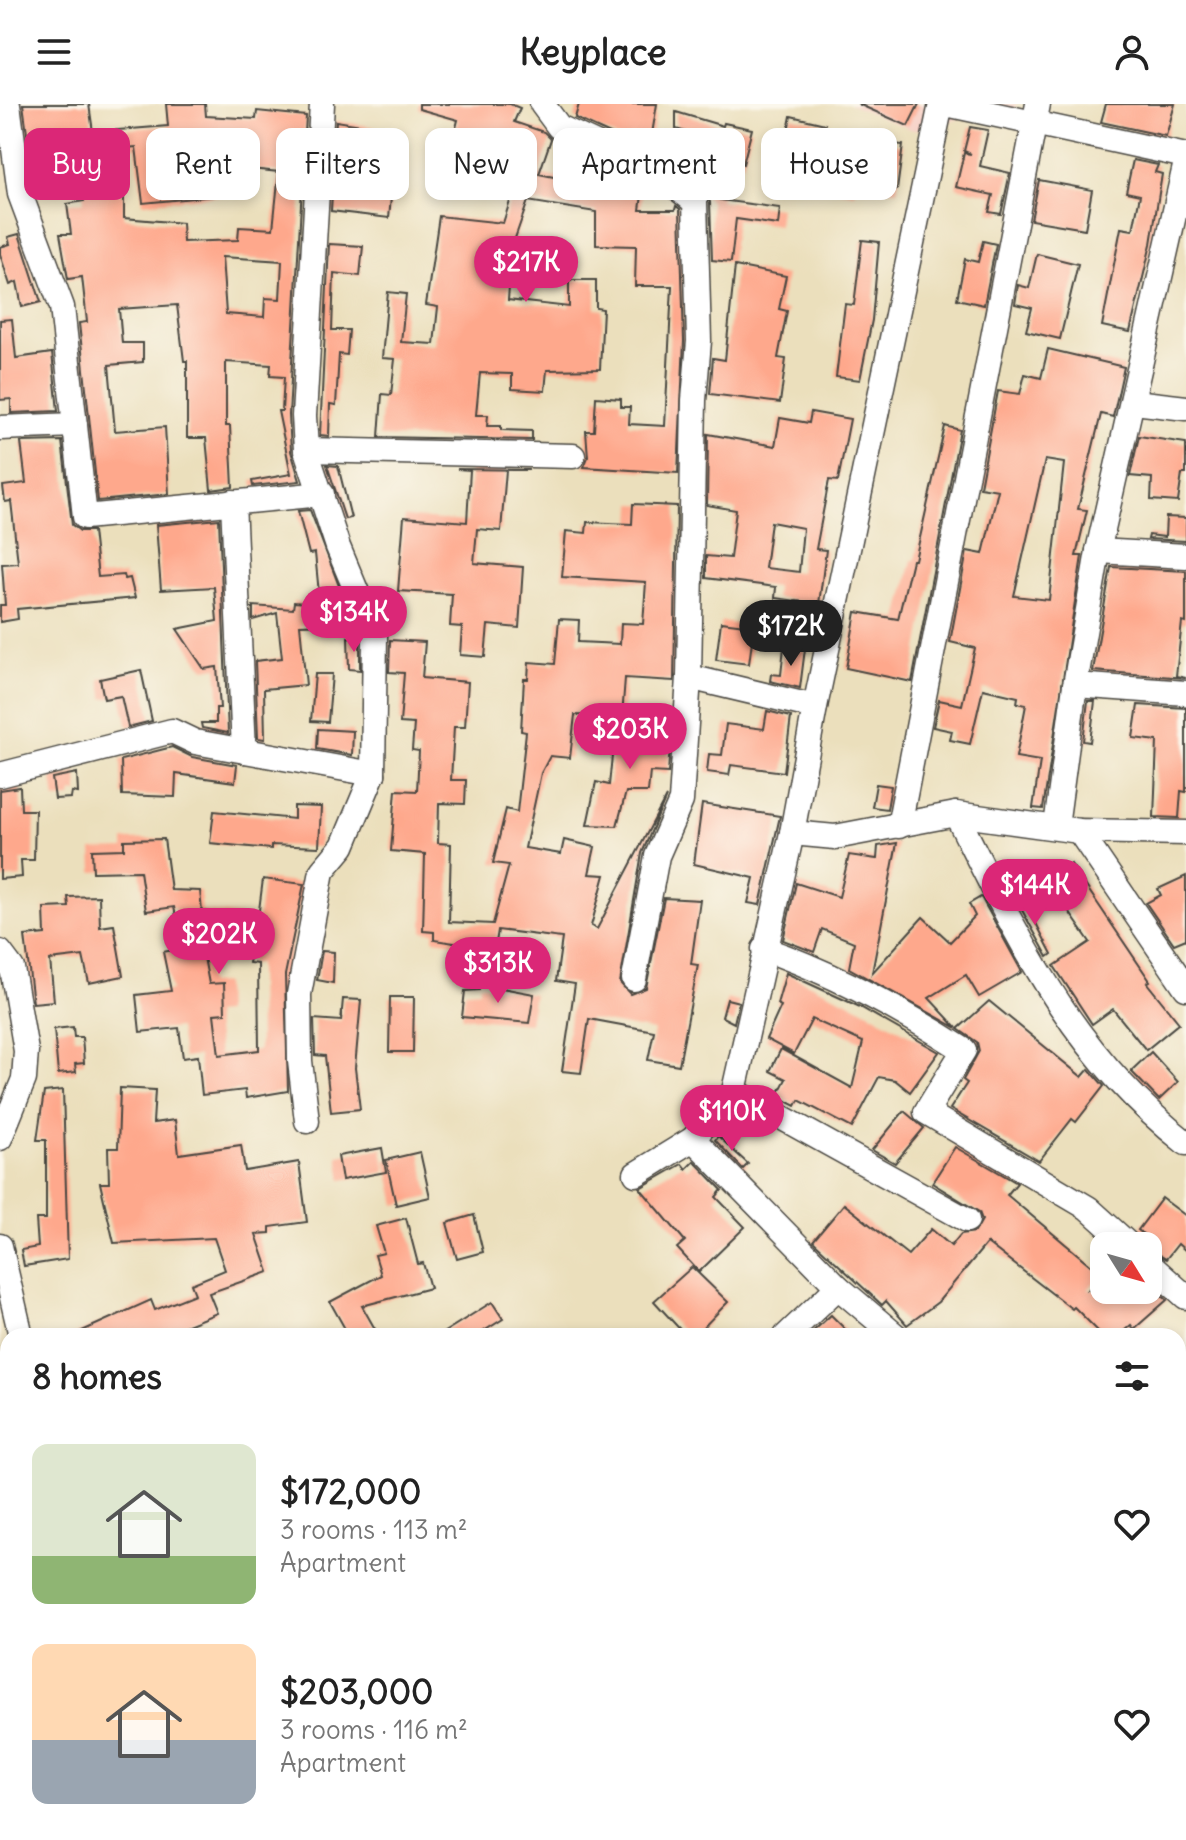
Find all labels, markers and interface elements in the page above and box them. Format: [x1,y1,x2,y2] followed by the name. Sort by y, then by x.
[32,30,76,74] icon: menu
[519,30,667,75] text: Keyplace
[1110,30,1154,74] icon: person
[24,128,130,200] chip: Buy
[146,128,260,200] chip: Rent
[276,128,409,200] chip: Filters
[425,128,537,200] chip: New
[553,128,745,200] chip: Apartment
[761,128,897,200] chip: House
[470,236,582,304] pin: $217K
[492,245,560,278] text: $217K
[298,586,410,654] pin: $134K
[319,595,389,628] text: $134K
[735,600,847,668] pin: $172K
[757,609,825,642] text: $172K
[574,703,686,771] pin: $203K
[592,712,668,745] text: $203K
[979,859,1091,927] pin: $144K
[1000,868,1070,901] text: $144K
[163,908,275,976] pin: $202K
[181,917,257,950] text: $202K
[442,937,554,1005] pin: $313K
[463,946,533,979] text: $313K
[676,1085,788,1153] pin: $110K
[698,1094,766,1127] text: $110K
[1090,1232,1162,1304] north arrow
[1090,1232,1162,1304] map controls
[1110,1354,1154,1398] icon: filters
[32,1355,162,1398] text: 8 homes
[280,1470,421,1513] text: $172,000
[96,1476,192,1572] icon: home
[1110,1502,1154,1546] icon: heart
[280,1513,467,1546] text: 3 rooms · 113 m²
[280,1546,406,1579] text: Apartment
[280,1670,433,1713] text: $203,000
[96,1676,192,1772] icon: home
[1110,1702,1154,1746] icon: heart
[280,1713,468,1746] text: 3 rooms · 116 m²
[280,1746,406,1779] text: Apartment

